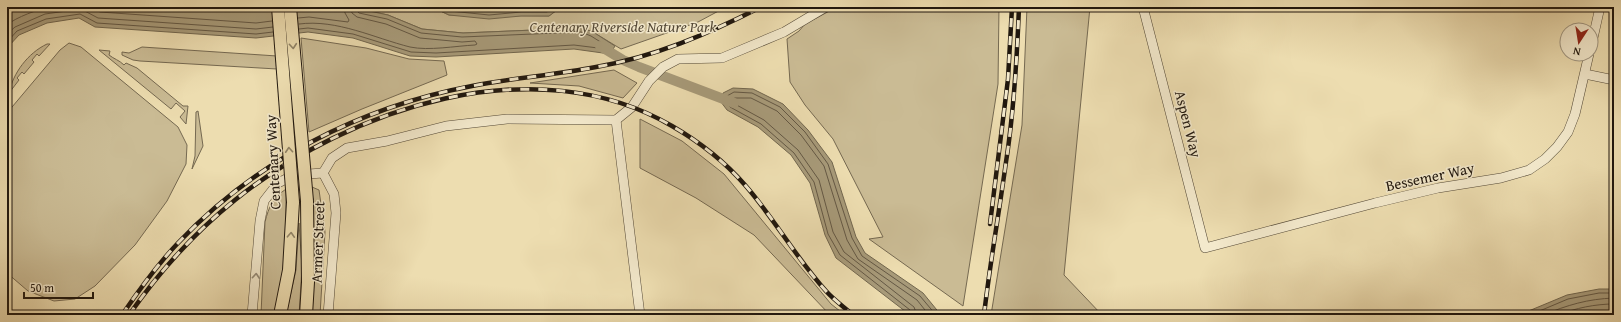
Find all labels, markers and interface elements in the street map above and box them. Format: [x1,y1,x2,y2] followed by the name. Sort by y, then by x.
[530,16,717,37] park label: Centenary Riverside Nature Park
[1559,22,1599,62] north arrow
[289,43,298,49] one-way arrow
[1571,43,1582,60] text: N
[1170,88,1207,160] street label: Aspen Way
[259,113,285,210] street label: Centenary Way
[284,147,293,153] one-way arrow
[1384,157,1477,196] street label: Bessemer Way
[306,200,329,283] street label: Armer Street
[287,232,295,238] one-way arrow
[252,273,261,279] one-way arrow
[24,274,93,300] scale bar
[30,279,54,296] text: 50 m

